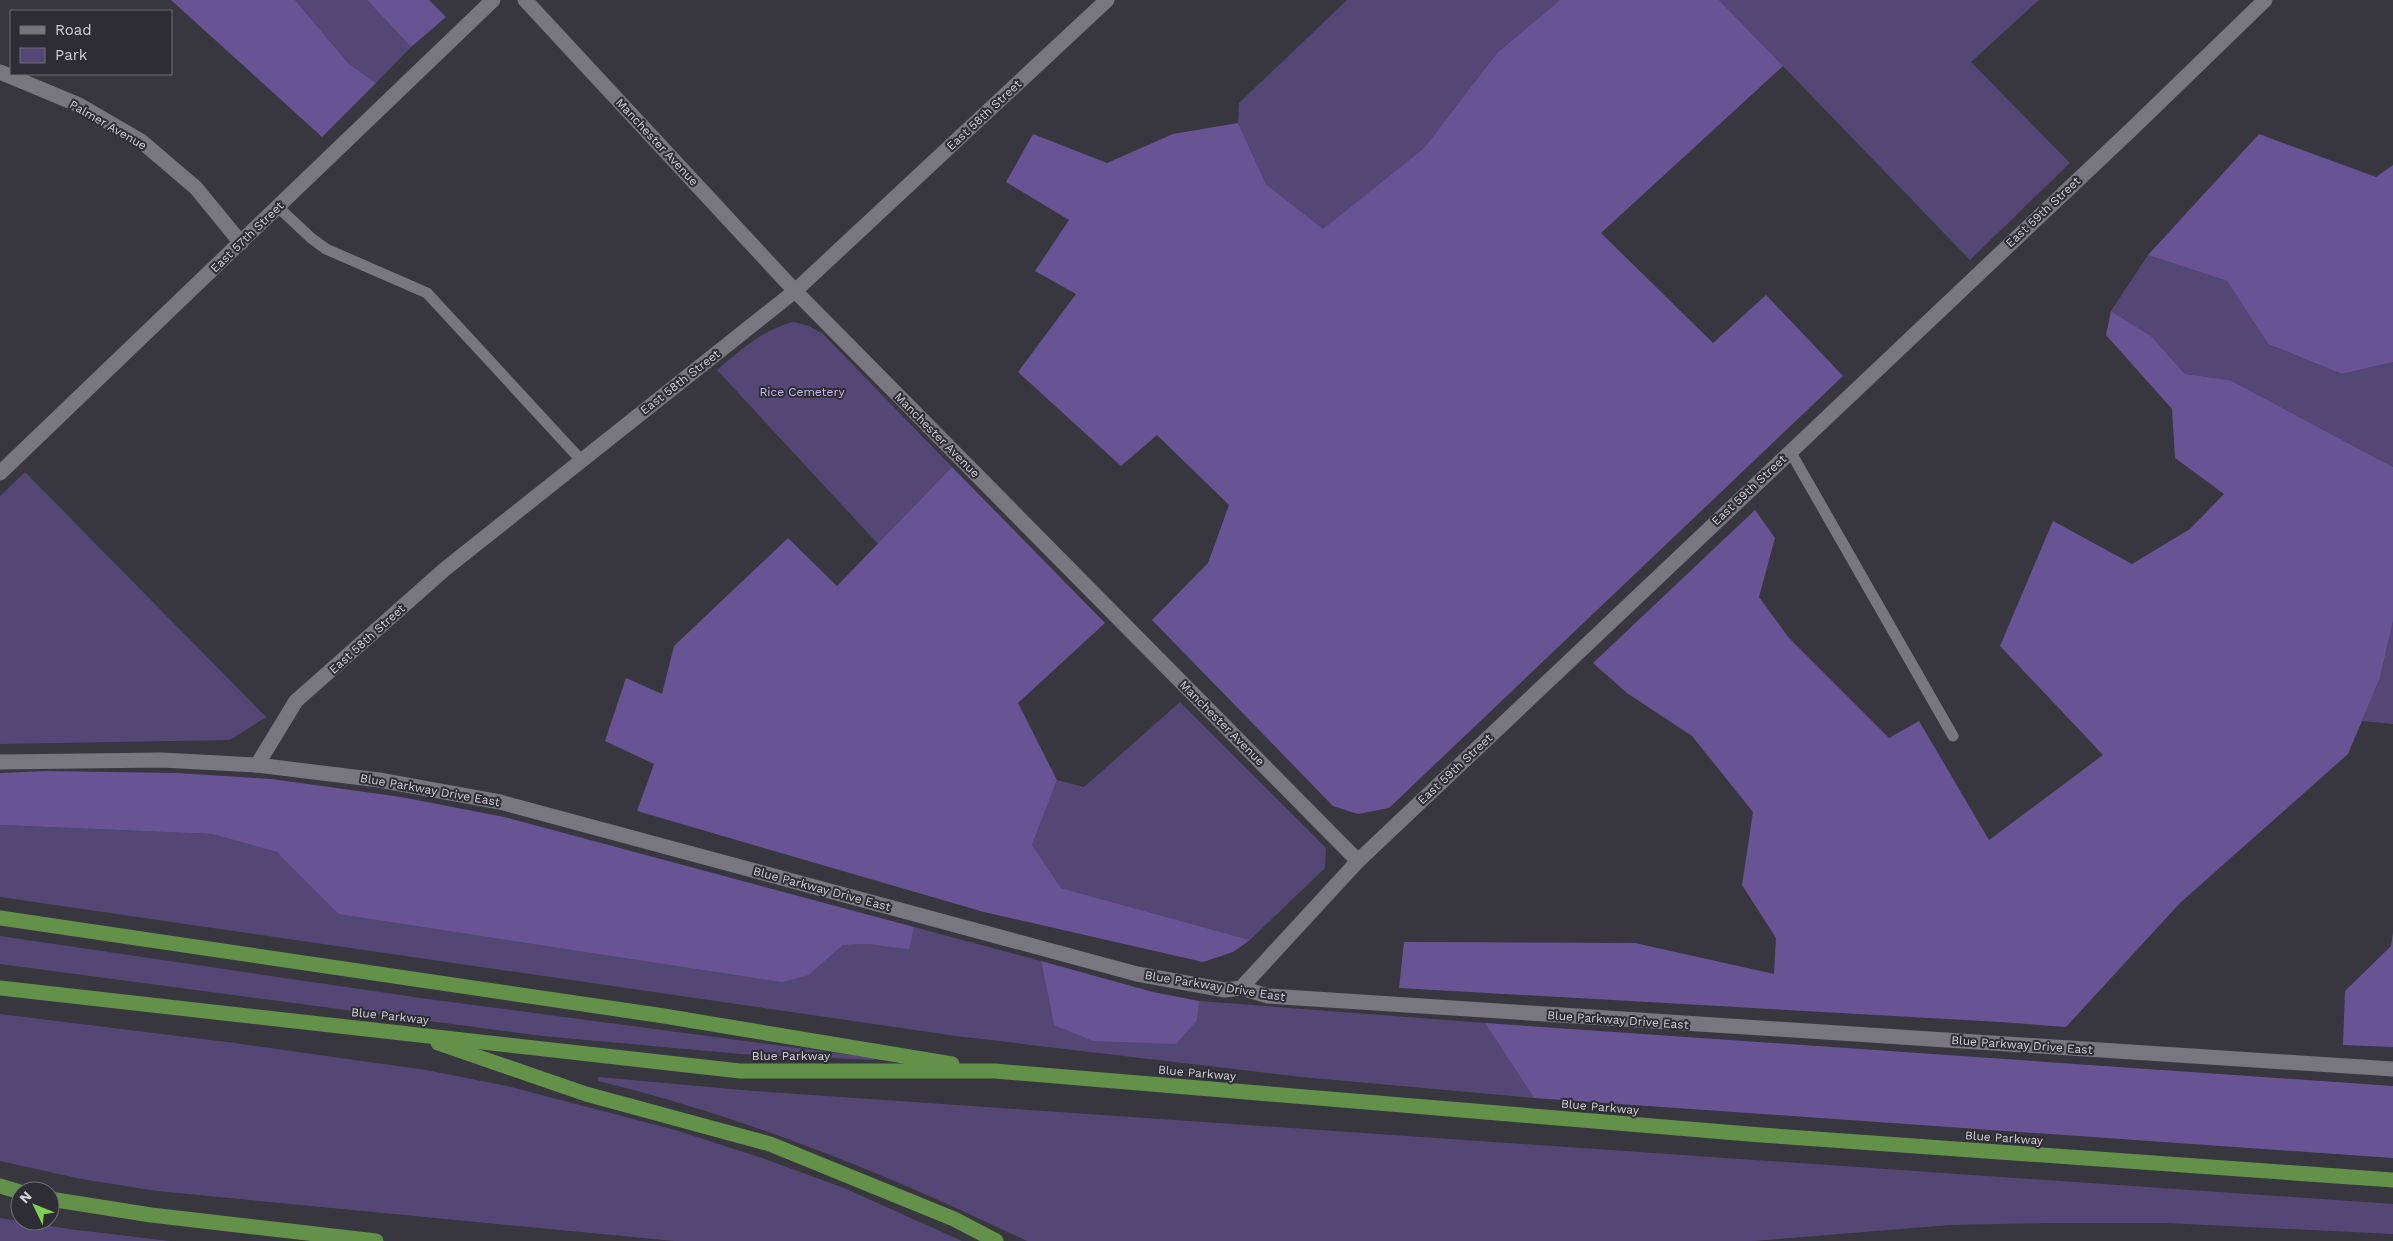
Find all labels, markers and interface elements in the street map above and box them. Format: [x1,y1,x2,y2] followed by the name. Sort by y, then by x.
[10,10,172,75] legend
[55,21,92,39] text: Road
[55,46,88,64] text: Park
[944,77,1024,153] street label: East 58th Street
[613,95,701,189] street label: Manchester Avenue
[67,97,149,153] street label: Palmer Avenue
[2003,174,2083,250] street label: East 59th Street
[208,199,286,275] street label: East 57th Street
[637,347,723,417] street label: East 58th Street
[759,385,845,399] park label: Rice Cemetery
[892,390,982,480] street label: Manchester Avenue
[1709,452,1789,528] street label: East 59th Street
[326,601,408,677] street label: East 58th Street
[1177,678,1267,768] street label: Manchester Avenue
[1415,731,1495,807] street label: East 59th Street
[359,771,501,809] street label: Blue Parkway Drive East
[752,864,892,914] street label: Blue Parkway Drive East
[1144,968,1286,1004] street label: Blue Parkway Drive East
[350,1005,430,1027] street label: Blue Parkway
[1547,1008,1689,1032] street label: Blue Parkway Drive East
[1951,1033,2093,1057] street label: Blue Parkway Drive East
[752,1049,831,1063] street label: Blue Parkway
[1157,1063,1237,1083] street label: Blue Parkway
[1560,1097,1640,1117] street label: Blue Parkway
[1964,1128,2044,1148] street label: Blue Parkway
[10,1181,60,1231] north arrow
[16,1188,35,1206] text: N

